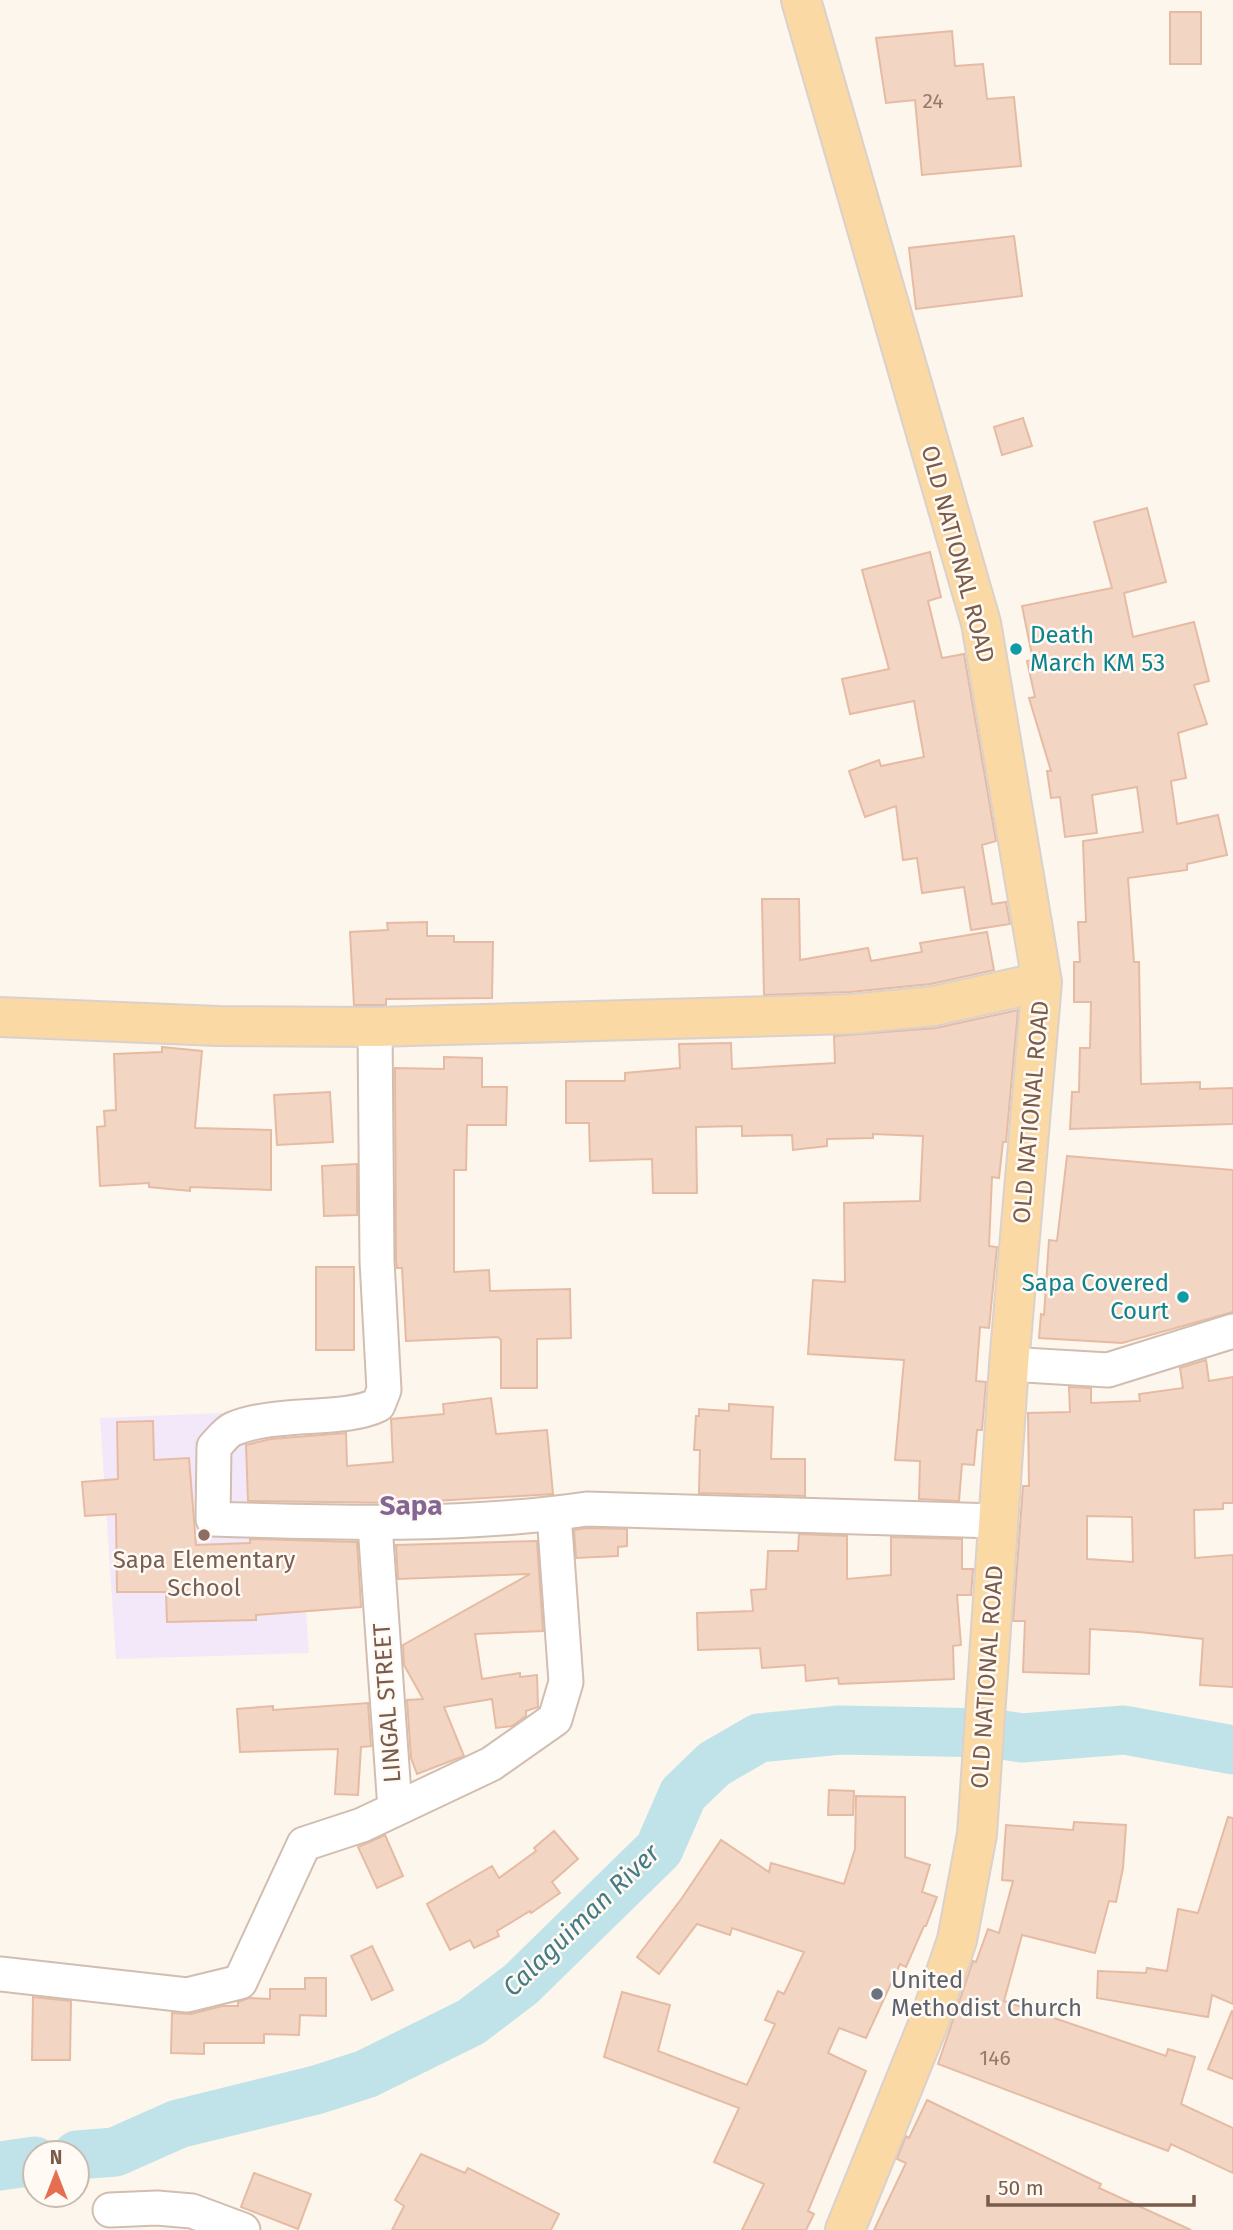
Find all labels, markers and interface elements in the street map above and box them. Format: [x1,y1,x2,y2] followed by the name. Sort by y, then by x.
[923,88,944,114] house number: 24
[916,442,1000,666] street label: OLD NATIONAL ROAD
[1030,621,1165,677] place label: Death March KM 53
[1008,641,1024,657] marker: Death March KM 53
[1007,999,1055,1225] street label: OLD NATIONAL ROAD
[1022,1269,1169,1325] place label: Sapa Covered Court
[1175,1289,1191,1305] marker: Sapa Covered Court
[379,1489,443,1522] district label: Sapa
[196,1527,212,1543] marker: Sapa Elementary School
[113,1546,295,1602] place label: Sapa Elementary School
[965,1564,1009,1790] street label: OLD NATIONAL ROAD
[367,1622,407,1784] street label: LINGAL STREET
[497,1837,667,2003] water label: Calaguiman River
[891,1966,1082,2022] place label: United Methodist Church
[869,1986,885,2002] marker: United Methodist Church
[979,2045,1011,2071] house number: 146
[21,2139,91,2209] north arrow
[50,2146,62,2169] text: N
[988,2164,1194,2208] scale bar
[998,2175,1044,2201] text: 50 m

